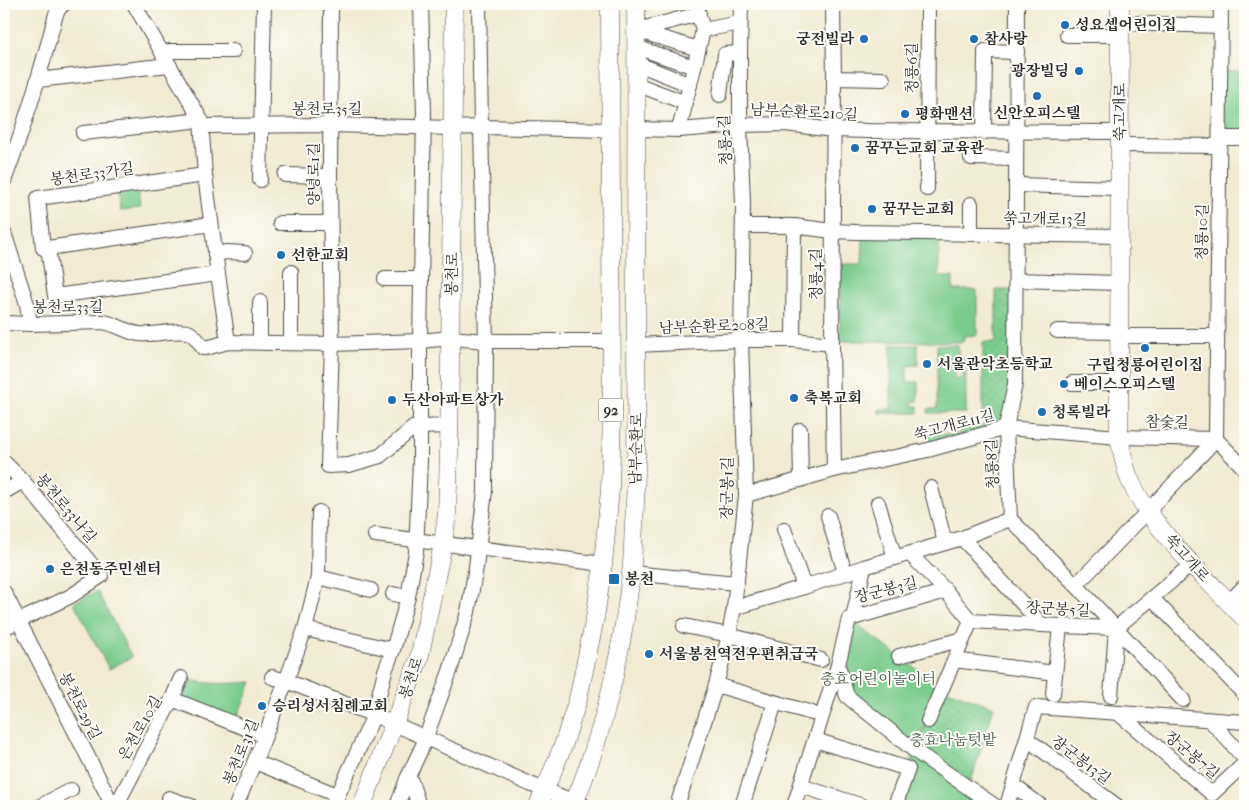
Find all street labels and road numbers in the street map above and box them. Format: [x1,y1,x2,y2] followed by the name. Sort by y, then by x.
[903,42,921,94] street label: 청룡6길
[1111,83,1129,141] street label: 쑥고개로
[292,100,362,118] street label: 봉천로35길
[750,100,858,124] street label: 남부순환로210길
[715,114,735,166] street label: 청룡2길
[305,142,323,206] street label: 양녕로1길
[49,159,135,189] street label: 봉천로33가길
[1193,203,1211,261] street label: 청룡10길
[1003,209,1087,229] street label: 쑥고개로13길
[807,248,825,300] street label: 청룡4길
[443,252,461,296] street label: 봉천로
[33,298,103,316] street label: 봉천로33길
[658,315,770,337] street label: 남부순환로208길
[598,398,624,422] road number: 92
[912,406,996,444] street label: 쑥고개로11길
[626,412,646,485] street label: 남부순환로
[1145,413,1189,431] street label: 참숯길
[982,438,1002,490] street label: 청룡8길
[717,456,737,520] street label: 장군봉1길
[32,470,100,546] street label: 봉천로33나길
[1161,530,1213,586] street label: 쑥고개로
[853,574,919,606] street label: 장군봉3길
[1025,598,1091,620] street label: 장군봉5길
[395,654,427,701] street label: 봉천로
[55,669,105,743] street label: 봉천로29길
[114,693,166,763] street label: 은천로10길
[220,716,262,788] street label: 봉천로31길
[1161,727,1223,783] street label: 장군봉7길
[1048,732,1114,788] street label: 장군봉13길

